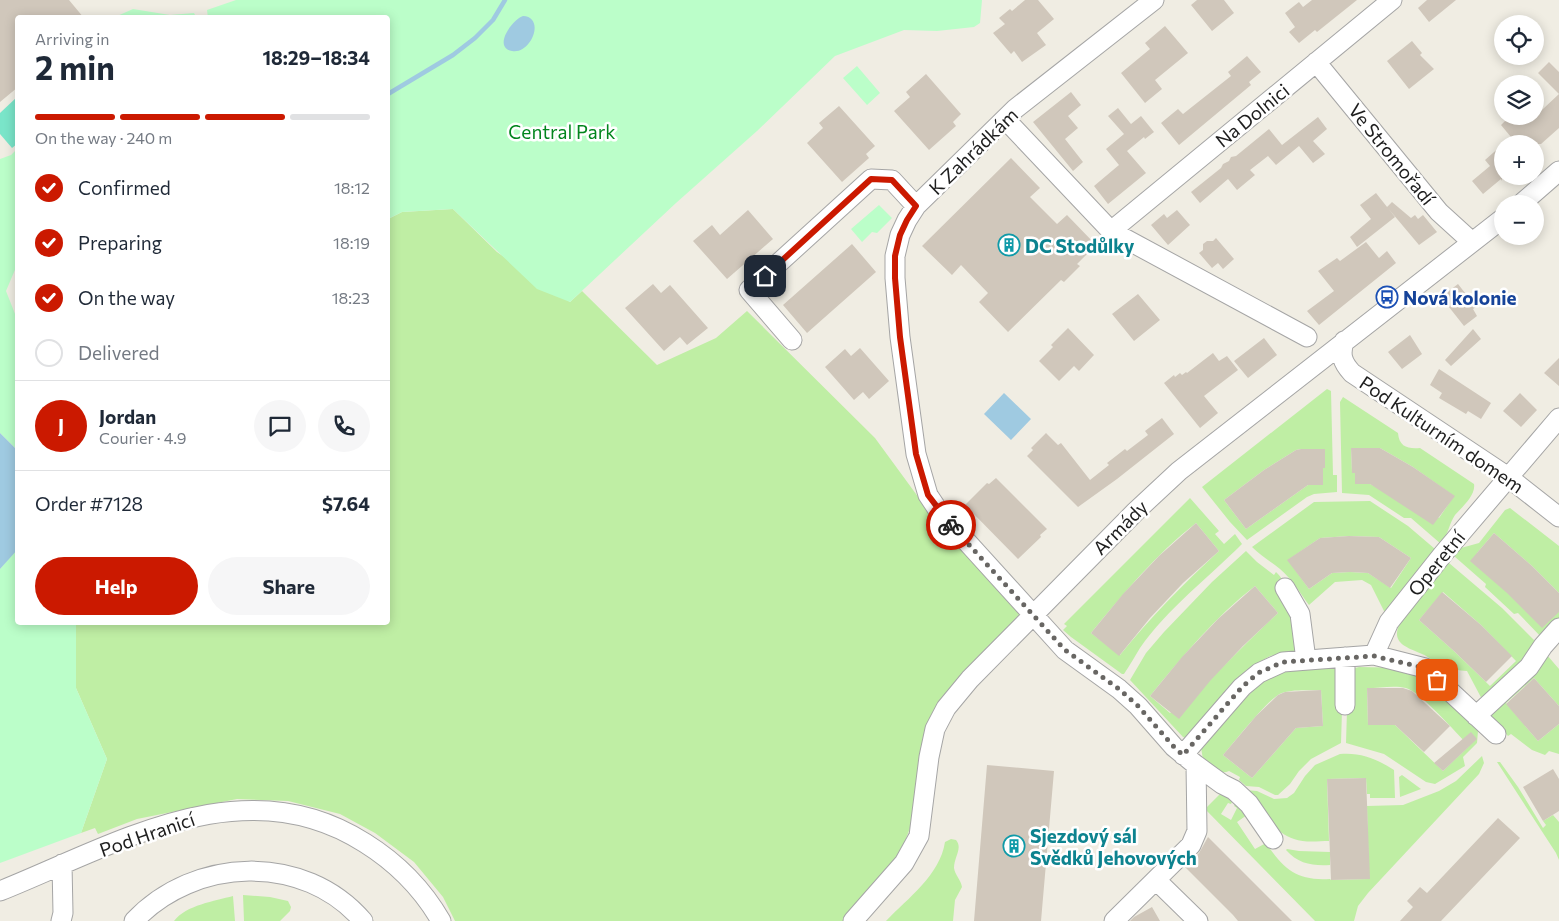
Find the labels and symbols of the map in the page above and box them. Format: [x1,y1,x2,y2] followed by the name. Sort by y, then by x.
[1211,78,1293,152] street label: Na Dolnici
[1344,99,1441,210] street label: Ve Stromořadí
[924,103,1022,199] street label: K Zahrádkám
[508,120,616,143] park label: Central Park
[997,233,1021,257] building icon: DC Stodůlky
[1025,234,1135,257] place label: DC Stodůlky
[744,255,786,297] pin
[1375,285,1399,309] bus stop icon: Nová kolonie
[1403,286,1516,309] place label: Nová kolonie
[1356,371,1528,497] street label: Pod Kulturním domem
[1088,495,1152,559] street label: Armády
[926,500,976,550] courier
[1403,525,1470,600] street label: Operetní
[1416,659,1458,701] pin
[96,807,199,861] street label: Pod Hranicí
[1030,824,1197,869] place label: Sjezdový sál Svědků Jehovových
[1002,834,1026,858] building icon: Sjezdový sál Svědků Jehovových

